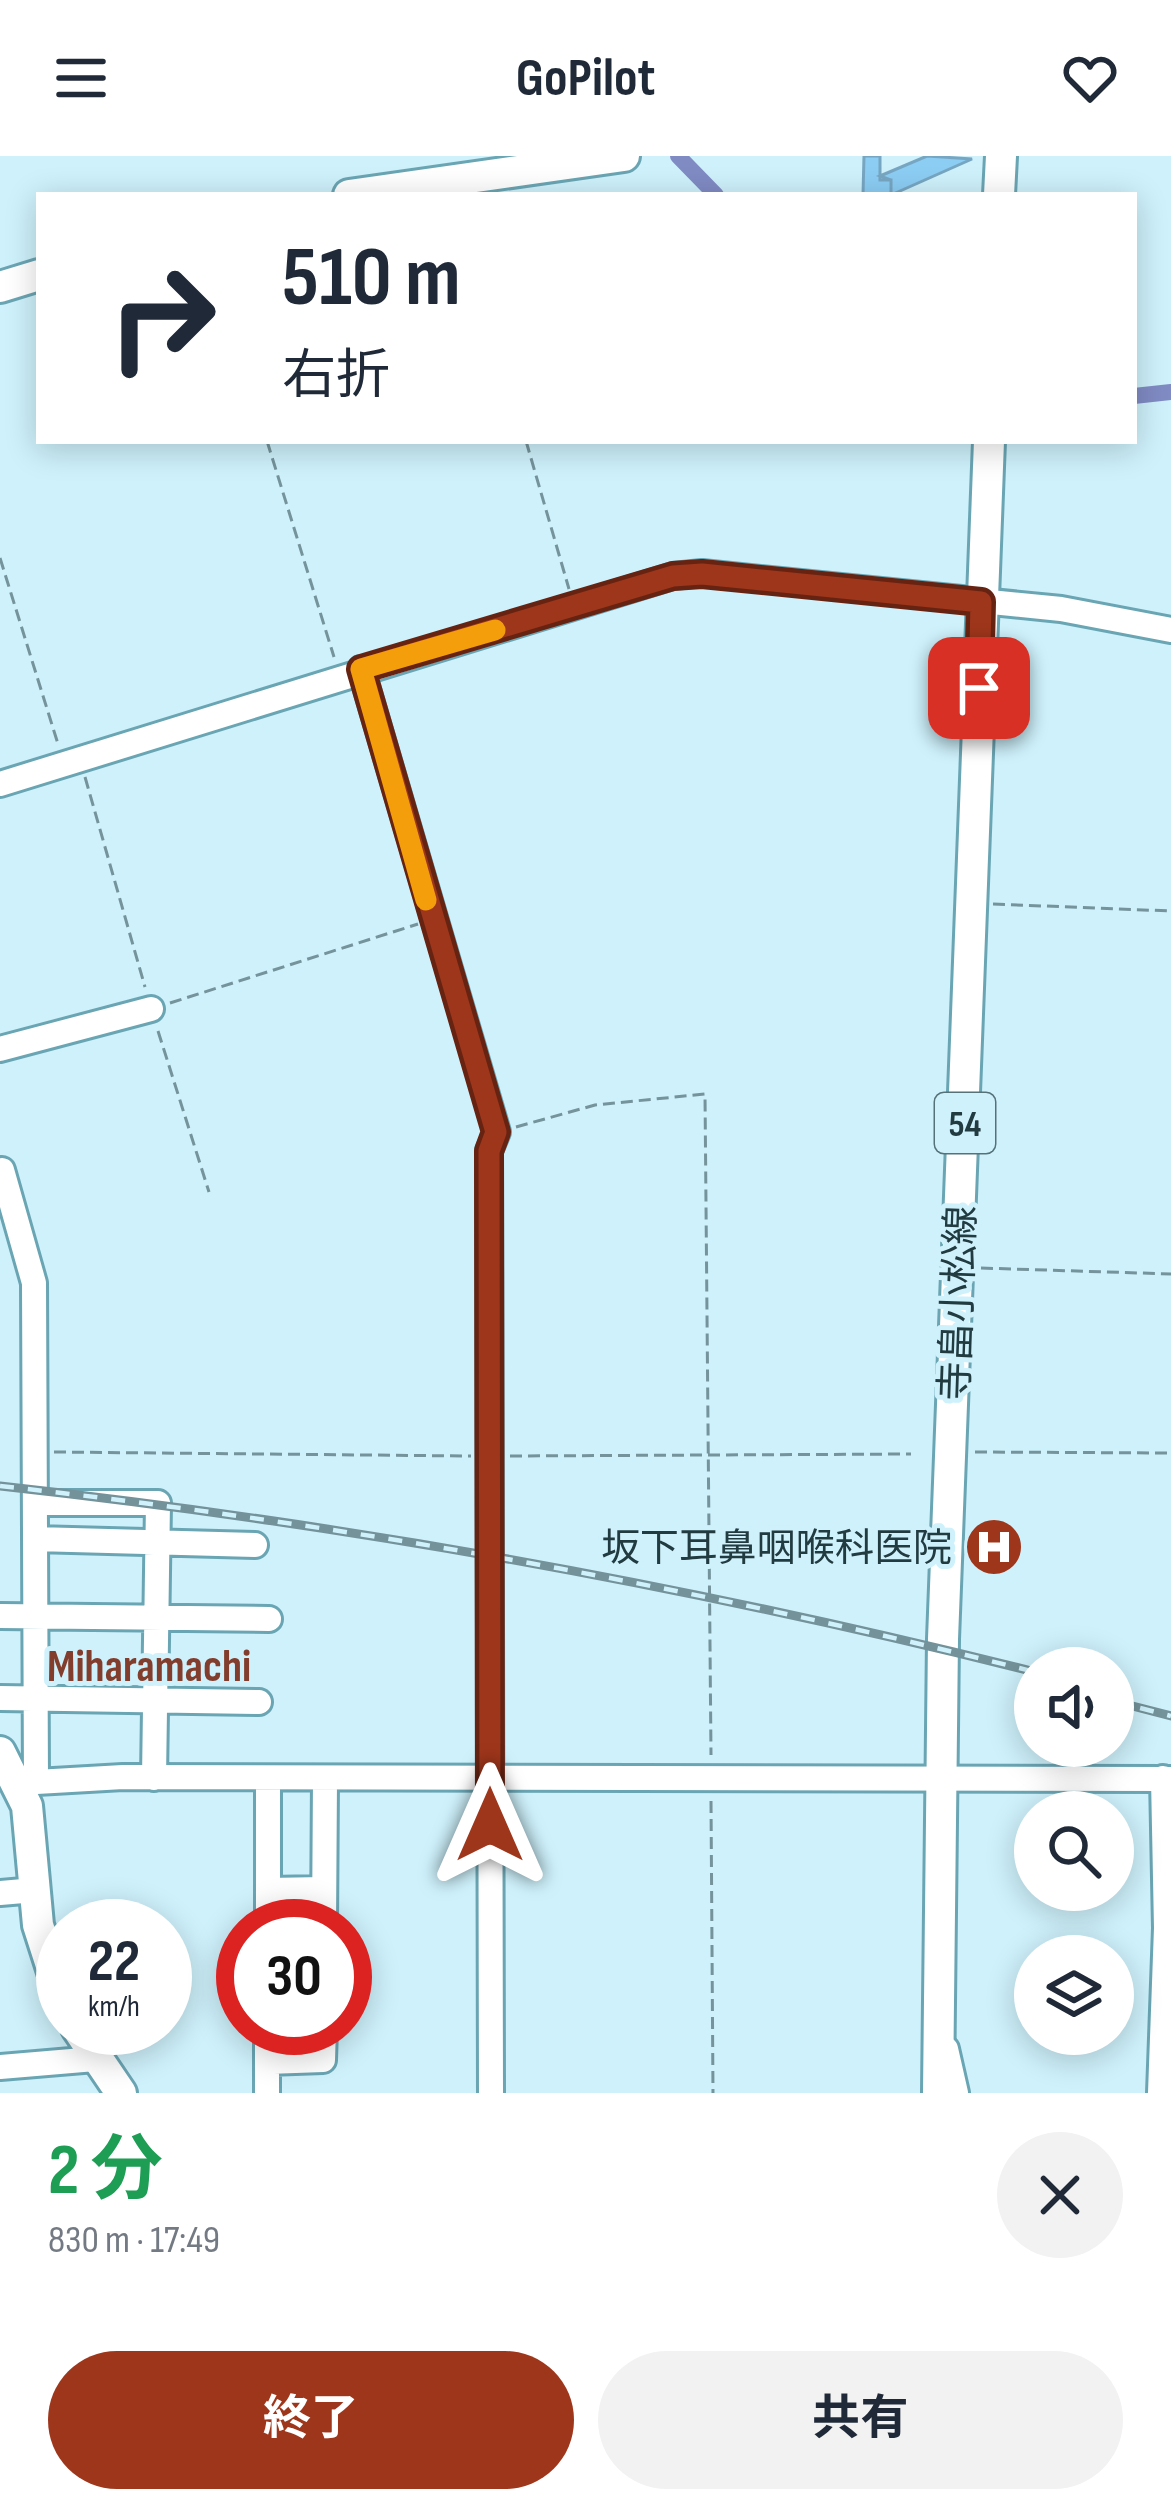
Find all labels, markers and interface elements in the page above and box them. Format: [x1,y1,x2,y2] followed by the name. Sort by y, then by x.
[48,45,114,111] icon: menu
[1057,45,1123,111] icon: heart
[516,46,655,111] text: GoPilot
[282,228,461,329] text: 510 m
[84,240,240,396] icon: right
[282,344,390,409] text: 右折
[928,637,1030,739] pin
[946,655,1012,721] icon: arrive
[935,1093,995,1153] road number: 54
[933,1205,986,1401] street label: 寺畠小松線
[963,1516,1025,1578] hospital icon: 坂下耳鼻咽喉科医院
[601,1526,952,1573] place label: 坂下耳鼻咽喉科医院
[47,1640,251,1695] district label: Miharamachi
[1014,1647,1134,2055] map controls
[1014,1647,1134,1767] button: sound
[427,1762,553,1888] position arrow
[1014,1791,1134,1911] button: search
[216,1899,372,2055] speed limit sign: 30
[88,1926,140,1998] text: 22
[1014,1935,1134,2055] button: layers
[88,1989,140,2025] text: km/h
[48,2128,163,2215] text: 2 分
[997,2132,1123,2258] button: close
[48,2217,220,2264] text: 830 m · 17:49
[48,2351,574,2489] button: 終了
[598,2351,1123,2489] button: 共有

